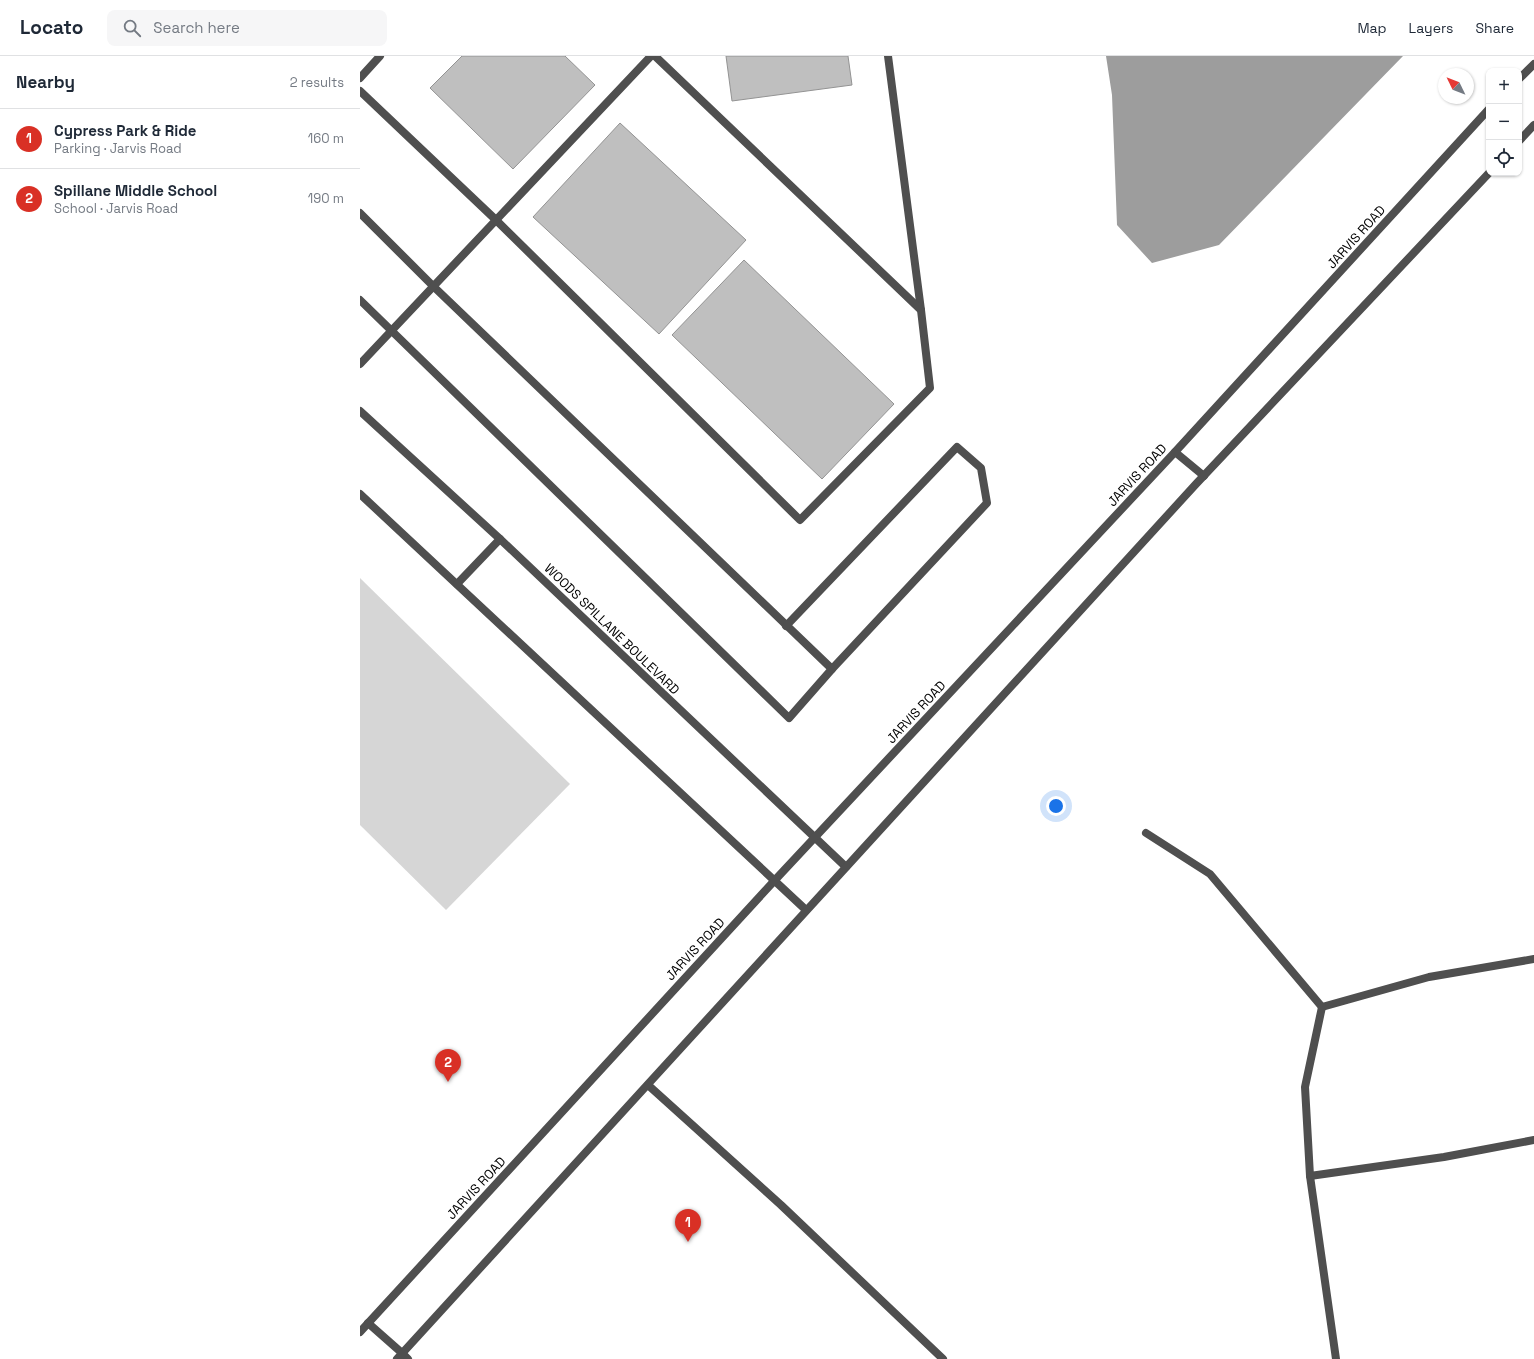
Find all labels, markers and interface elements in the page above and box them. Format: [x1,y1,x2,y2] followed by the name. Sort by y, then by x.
[107,10,387,46] search box
[20,15,83,40] text: Locato
[121,17,143,39] icon: search
[153,18,240,37] text: Search here
[1357,19,1387,37] text: Map
[1409,19,1453,37] text: Layers
[1475,19,1514,37] text: Share
[1438,68,1474,104] north arrow
[1486,68,1522,176] map controls
[1486,68,1522,104] button: +
[16,71,75,93] text: Nearby
[290,74,344,91] text: 2 results
[1486,104,1522,140] button: −
[54,121,197,140] text: Cypress Park & Ride
[26,130,32,147] text: 1
[308,130,344,147] text: 160 m
[54,140,182,157] text: Parking · Jarvis Road
[1486,140,1522,176] button: locate
[54,181,217,200] text: Spillane Middle School
[25,190,33,207] text: 2
[308,190,344,207] text: 190 m
[54,200,178,217] text: School · Jarvis Road
[1323,202,1389,272] street label: JARVIS ROAD
[1104,440,1170,510] street label: JARVIS ROAD
[541,560,683,698] street label: WOODS SPILLANE BOULEVARD
[883,677,949,747] street label: JARVIS ROAD
[1046,796,1066,816] your location
[662,914,728,984] street label: JARVIS ROAD
[435,1049,461,1082] pin: 2
[443,1153,509,1223] street label: JARVIS ROAD
[675,1209,701,1242] pin: 1

